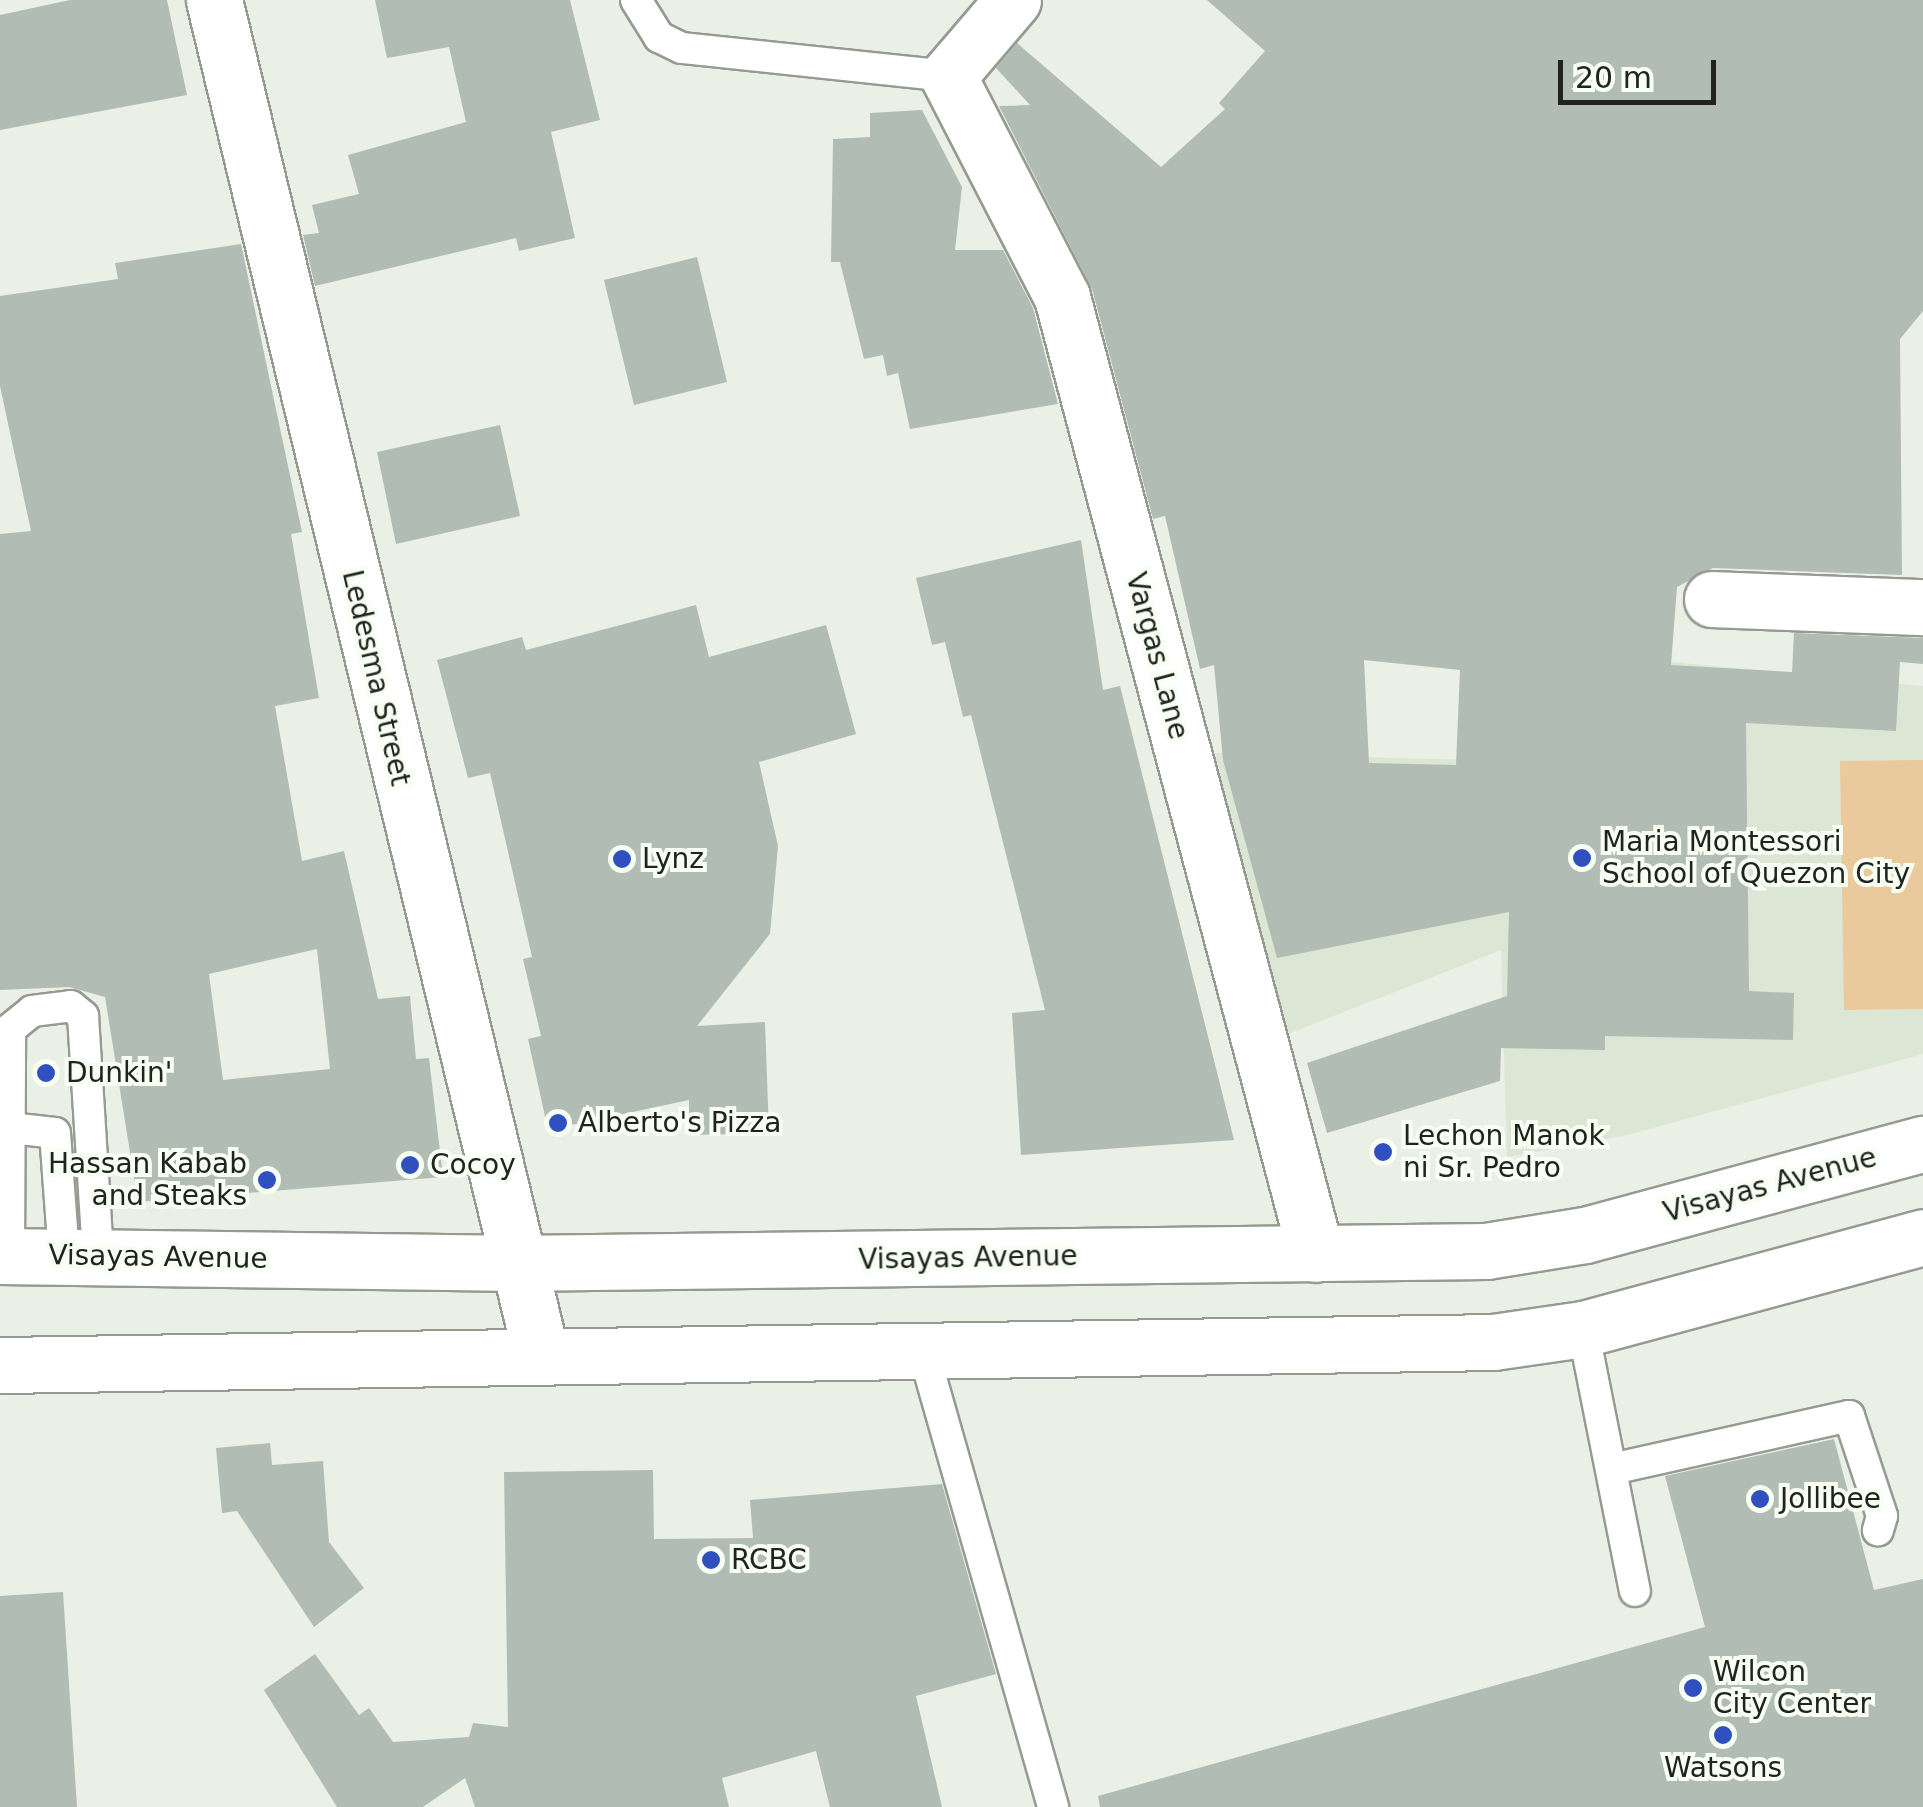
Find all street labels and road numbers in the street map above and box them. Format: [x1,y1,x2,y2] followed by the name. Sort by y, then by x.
[335,567,417,789] street label: Ledesma Street
[1119,569,1195,743] street label: Vargas Lane
[1660,1140,1880,1230] street label: Visayas Avenue
[48,1238,268,1276] street label: Visayas Avenue
[858,1239,1078,1277] street label: Visayas Avenue

